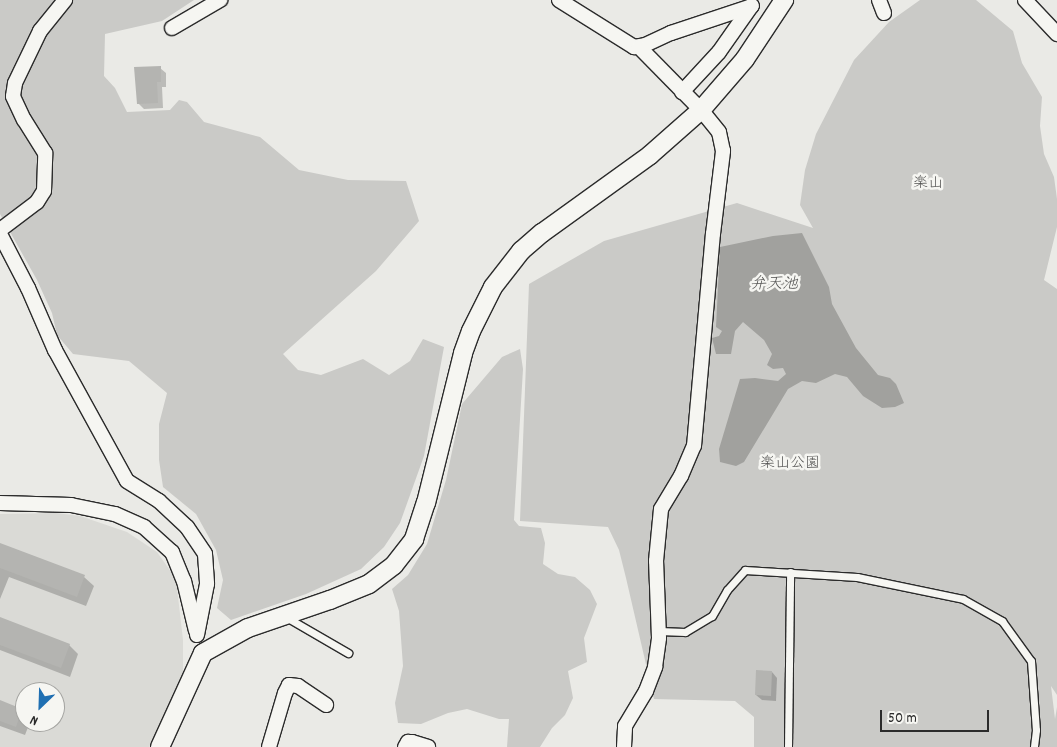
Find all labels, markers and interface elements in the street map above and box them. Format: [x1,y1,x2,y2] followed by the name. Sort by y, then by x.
[913,176,943,194] park label: 楽山
[750,275,798,295] water label: 弁天池
[760,456,820,474] park label: 楽山公園
[15,682,65,732] north arrow
[882,700,991,732] scale bar
[888,708,917,730] text: 50 m
[27,709,42,730] text: N

